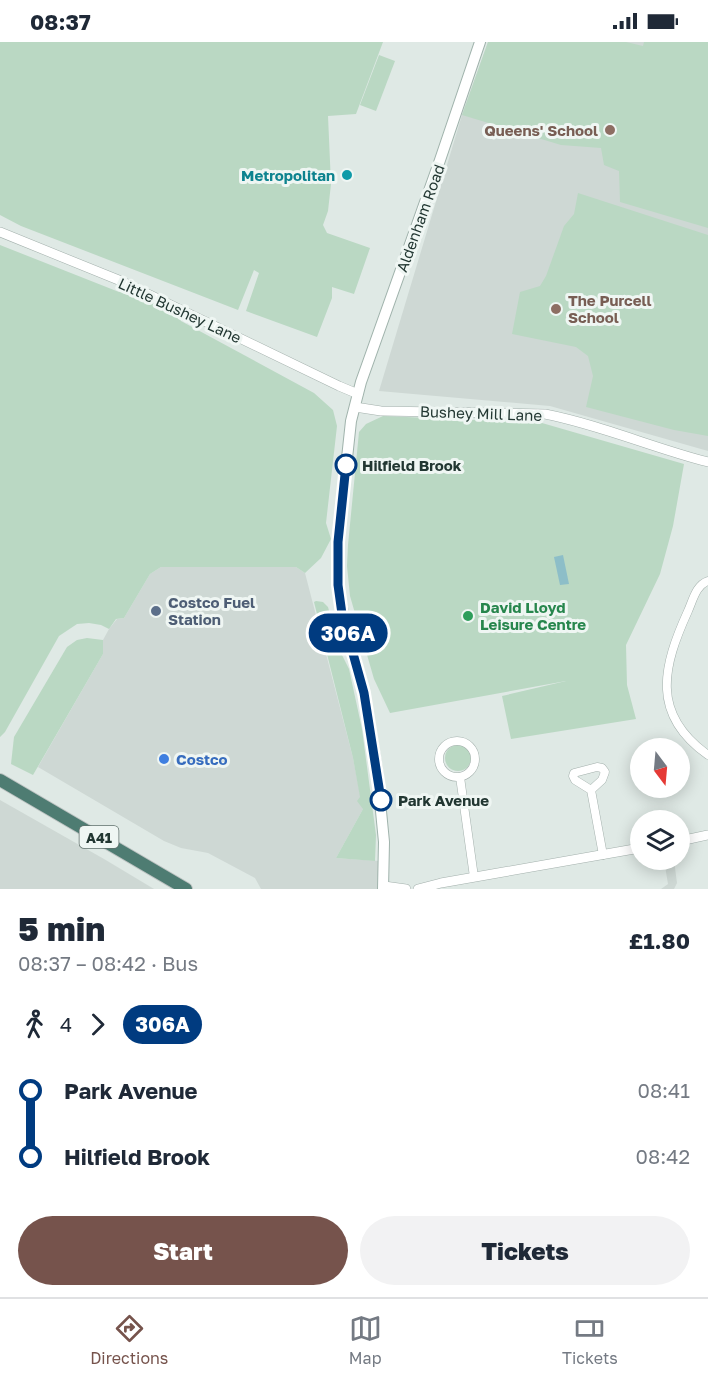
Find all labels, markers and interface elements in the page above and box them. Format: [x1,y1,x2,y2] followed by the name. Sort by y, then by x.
[30,8,91,35] text: 08:37
[484,121,598,139] place label: Queens' School
[603,123,617,137] marker: Queens' School
[392,162,448,274] street label: Aldenham Road
[241,166,335,184] place label: Metropolitan
[340,168,354,182] marker: Metropolitan
[116,274,245,346] street label: Little Bushey Lane
[568,291,652,326] place label: The Purcell School
[549,302,563,316] marker: The Purcell School
[420,402,543,424] street label: Bushey Mill Lane
[335,454,357,476] marker: Hilfield Brook
[362,456,462,474] place label: Hilfield Brook
[168,593,255,628] place label: Costco Fuel Station
[480,598,586,633] place label: David Lloyd Leisure Centre
[149,604,163,618] marker: Costco Fuel Station
[461,609,475,623] marker: David Lloyd Leisure Centre
[306,614,390,652] line badge: 306A
[321,620,375,646] text: 306A
[630,738,690,798] north arrow
[630,738,690,870] map controls
[176,750,228,768] place label: Costco
[157,752,171,766] marker: Costco
[370,789,392,811] marker: Park Avenue
[398,791,489,809] place label: Park Avenue
[630,810,690,870] button: layers
[80,826,118,848] road number: A41
[18,909,105,948] text: 5 min
[629,927,690,954] text: £1.80
[18,951,198,975] text: 08:37 – 08:42 · Bus
[18,1008,51,1041] icon: walk
[81,1008,114,1041] icon: forward
[135,1011,190,1037] text: 306A
[60,1012,72,1036] text: 4
[64,1077,198,1104] text: Park Avenue
[638,1078,690,1102] text: 08:41
[64,1143,210,1170] text: Hilfield Brook
[636,1144,690,1168] text: 08:42
[18,1216,348,1285] button: Start
[360,1216,690,1285] button: Tickets
[90,1312,168,1368] tab: Directions
[349,1312,382,1368] tab: Map
[562,1312,618,1368] tab: Tickets

